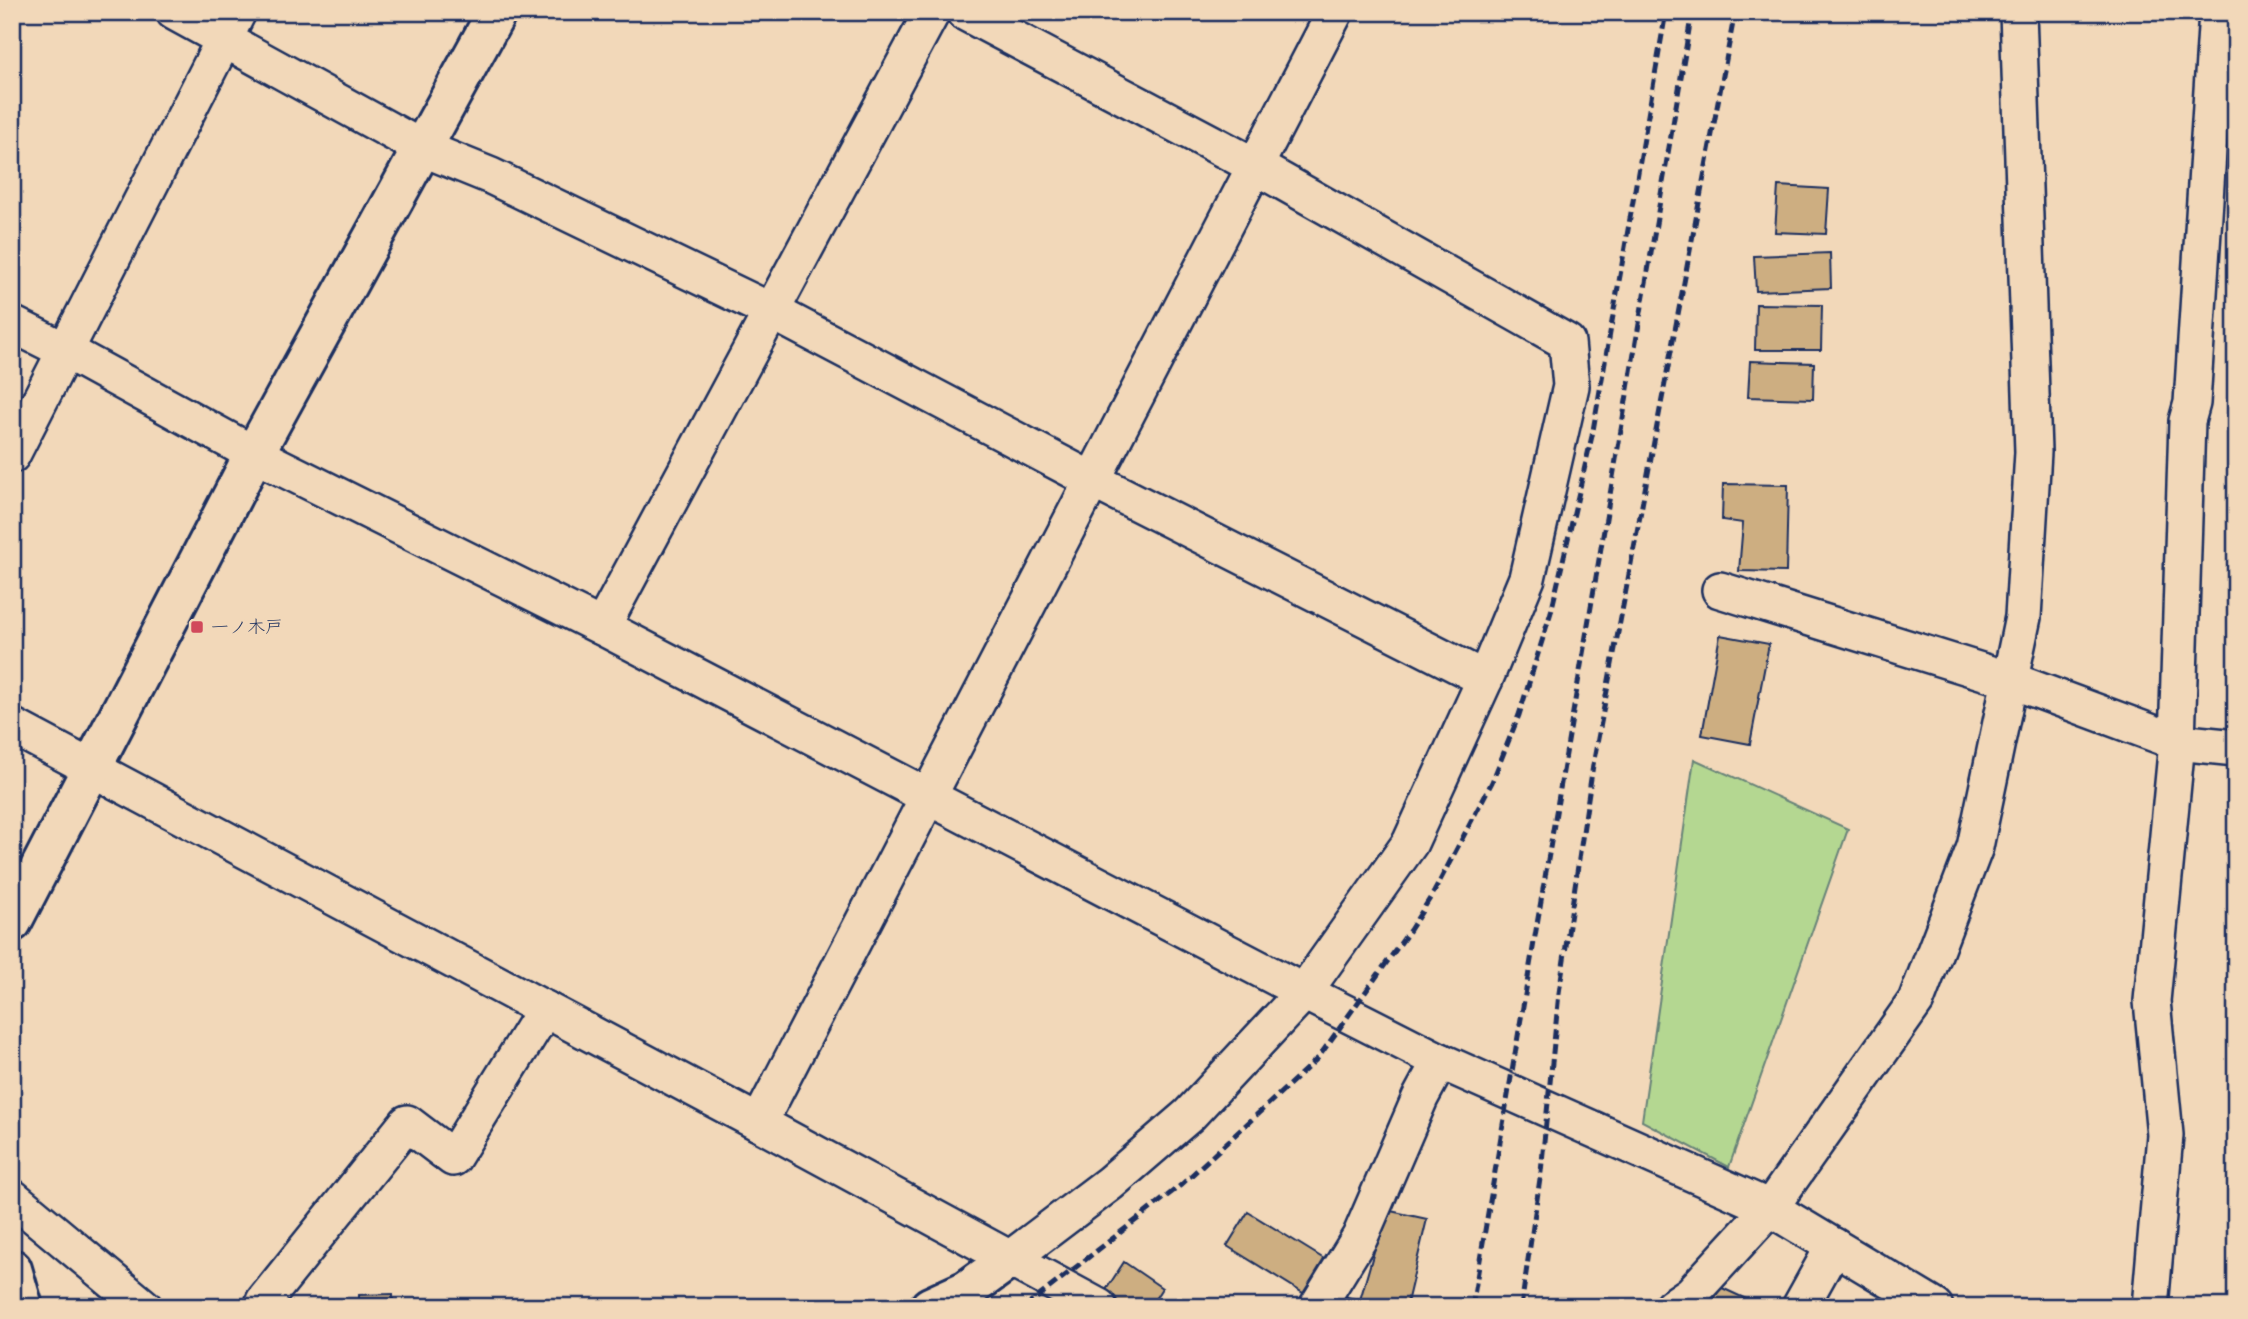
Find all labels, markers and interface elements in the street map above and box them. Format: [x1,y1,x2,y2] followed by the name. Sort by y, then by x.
[211,615,283,638] place label: 一ノ木戸
[189,619,205,635] marker: 一ノ木戸

